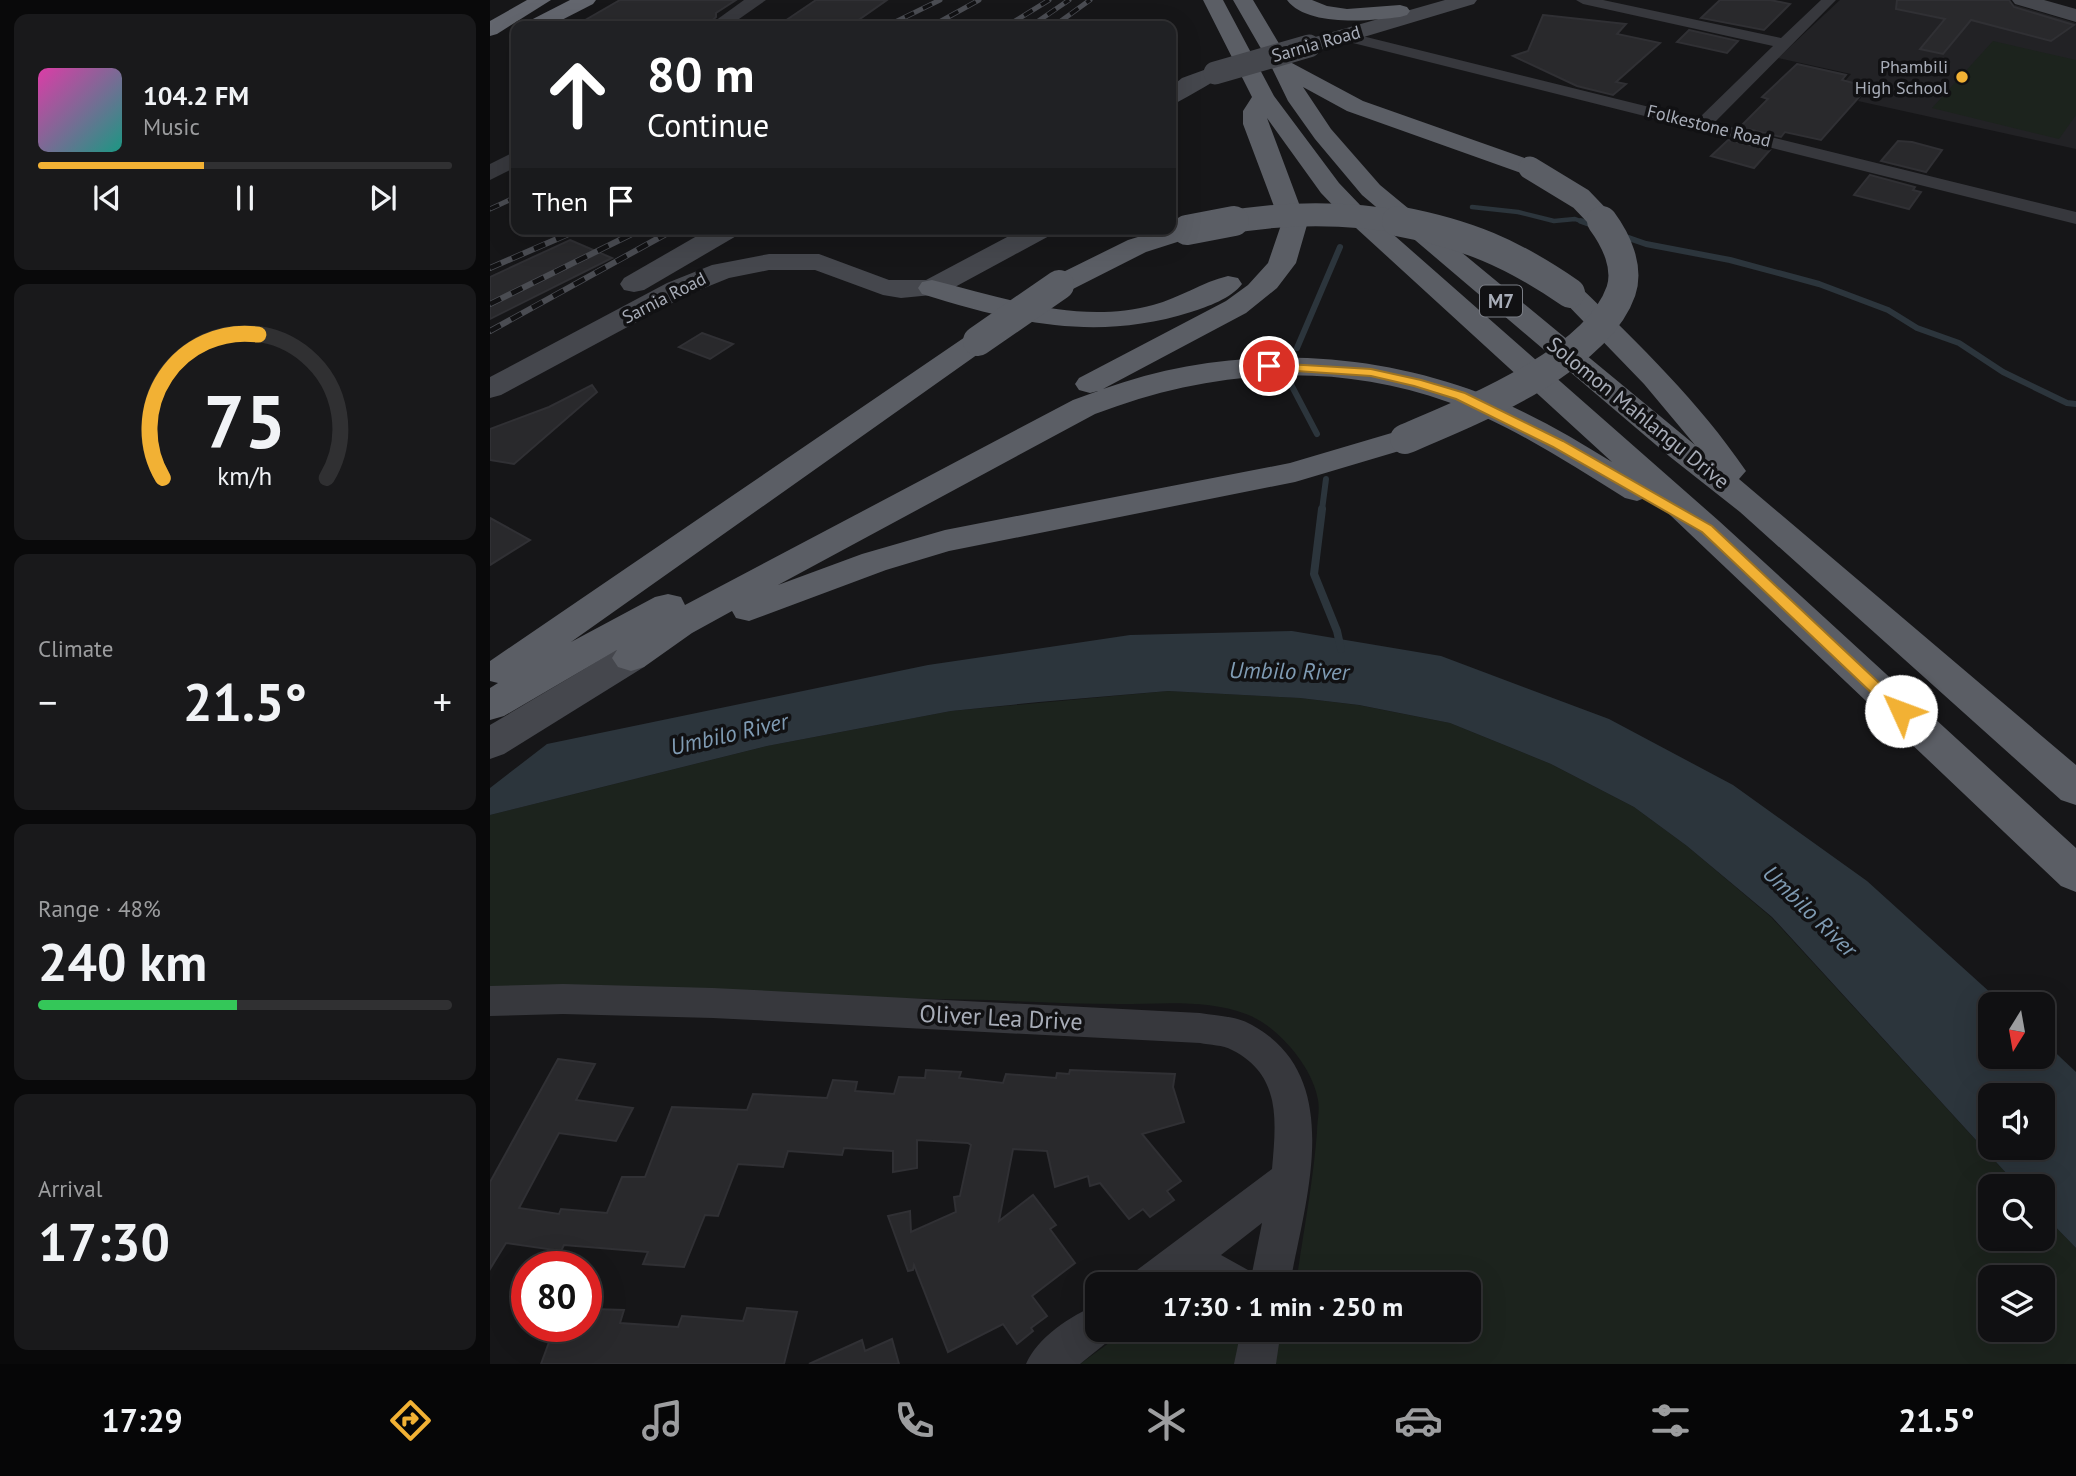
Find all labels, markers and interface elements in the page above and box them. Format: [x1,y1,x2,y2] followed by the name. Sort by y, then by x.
[1269,20,1363,67] street label: Sarnia Road
[647,42,754,106] text: 80 m
[532,49,623,140] icon: ahead
[1855,55,1949,99] place label: Phambili High School
[1954,69,1970,85] marker: Phambili High School
[143,79,249,112] text: 104.2 FM
[1645,99,1773,152] street label: Folkestone Road
[647,104,769,146] text: Continue
[143,112,200,141] text: Music
[88,179,126,217] icon: previous
[226,179,264,217] icon: pause
[364,179,402,217] icon: next
[602,182,640,220] icon: arrive
[532,185,588,218] text: Then
[618,267,710,328] street label: Sarnia Road
[1480,286,1522,316] road number: M7
[1542,331,1735,495] street label: Solomon Mahlangu Drive
[1239,336,1299,396] pin
[1250,347,1288,385] icon: arrive
[204,374,286,468] text: 75
[218,460,272,492] text: km/h
[38,634,113,663] text: Climate
[1229,655,1351,686] water label: Umbilo River
[183,668,307,735] text: 21.5°
[1864,674,1938,748] position arrow
[38,677,57,726] text: −
[433,677,452,726] text: +
[667,706,792,761] water label: Umbilo River
[1757,858,1865,964] water label: Umbilo River
[38,894,161,923] text: Range · 48%
[38,928,207,995] text: 240 km
[1978,992,2054,1069] north arrow
[1978,992,2055,1342] map controls
[919,998,1083,1037] street label: Oliver Lea Drive
[1978,1083,2055,1160] button: sound
[38,1174,102,1203] text: Arrival
[1978,1174,2055,1251] button: search
[38,1208,170,1275] text: 17:30
[511,1251,602,1342] speed limit sign: 80
[1978,1265,2055,1342] button: layers
[1163,1290,1403,1323] text: 17:30 · 1 min · 250 m
[386,1396,435,1445] icon: directions
[638,1396,687,1445] icon: music
[890,1396,939,1445] icon: phone
[1142,1396,1191,1445] icon: climate
[1394,1396,1443,1445] icon: car
[1646,1396,1695,1445] icon: filters
[102,1399,183,1441] text: 17:29
[1898,1399,1974,1441] text: 21.5°

